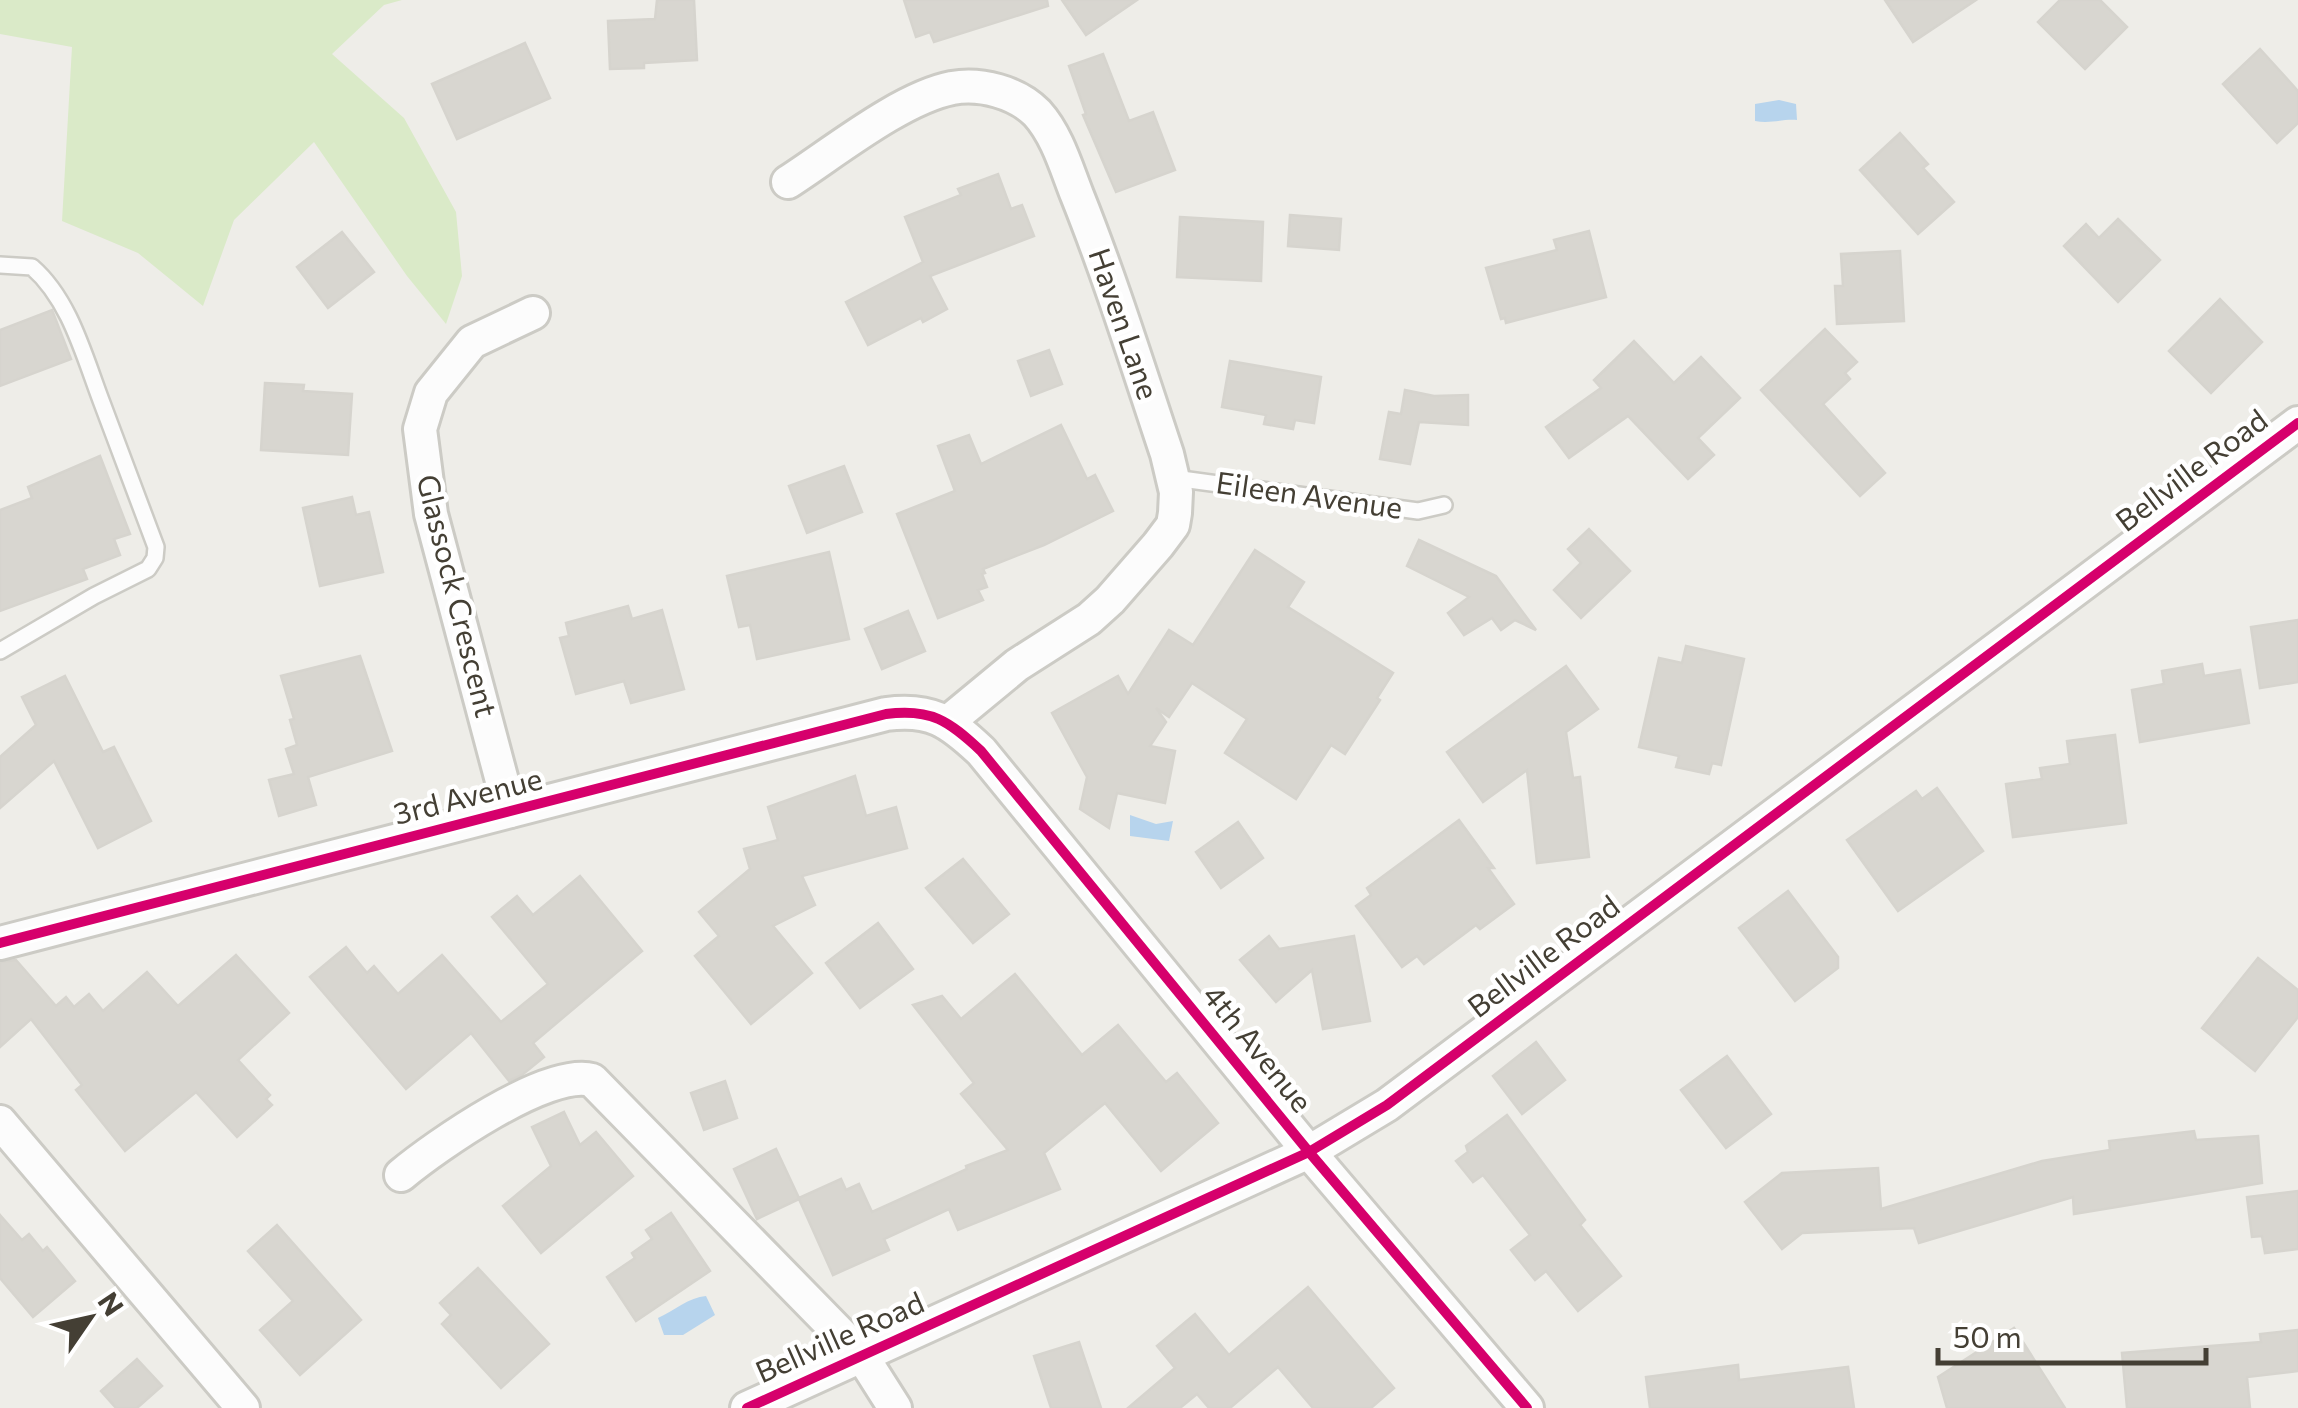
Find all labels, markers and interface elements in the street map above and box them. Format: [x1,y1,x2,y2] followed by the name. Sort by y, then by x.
[1082,243,1168,404] street label: Haven Lane
[2107,400,2274,538] street label: Bellville Road
[1214,462,1405,525] street label: Eileen Avenue
[410,470,506,721] street label: Glassock Crescent
[389,758,545,831] street label: 3rd Avenue
[1459,886,1626,1024] street label: Bellville Road
[1196,976,1322,1119] street label: 4th Avenue
[40,1268,140,1368] north arrow
[749,1282,929,1389] street label: Bellville Road
[92,1285,132,1322] text: N
[1938,1303,2206,1365] scale bar
[1953,1317,2022,1354] text: 50 m

